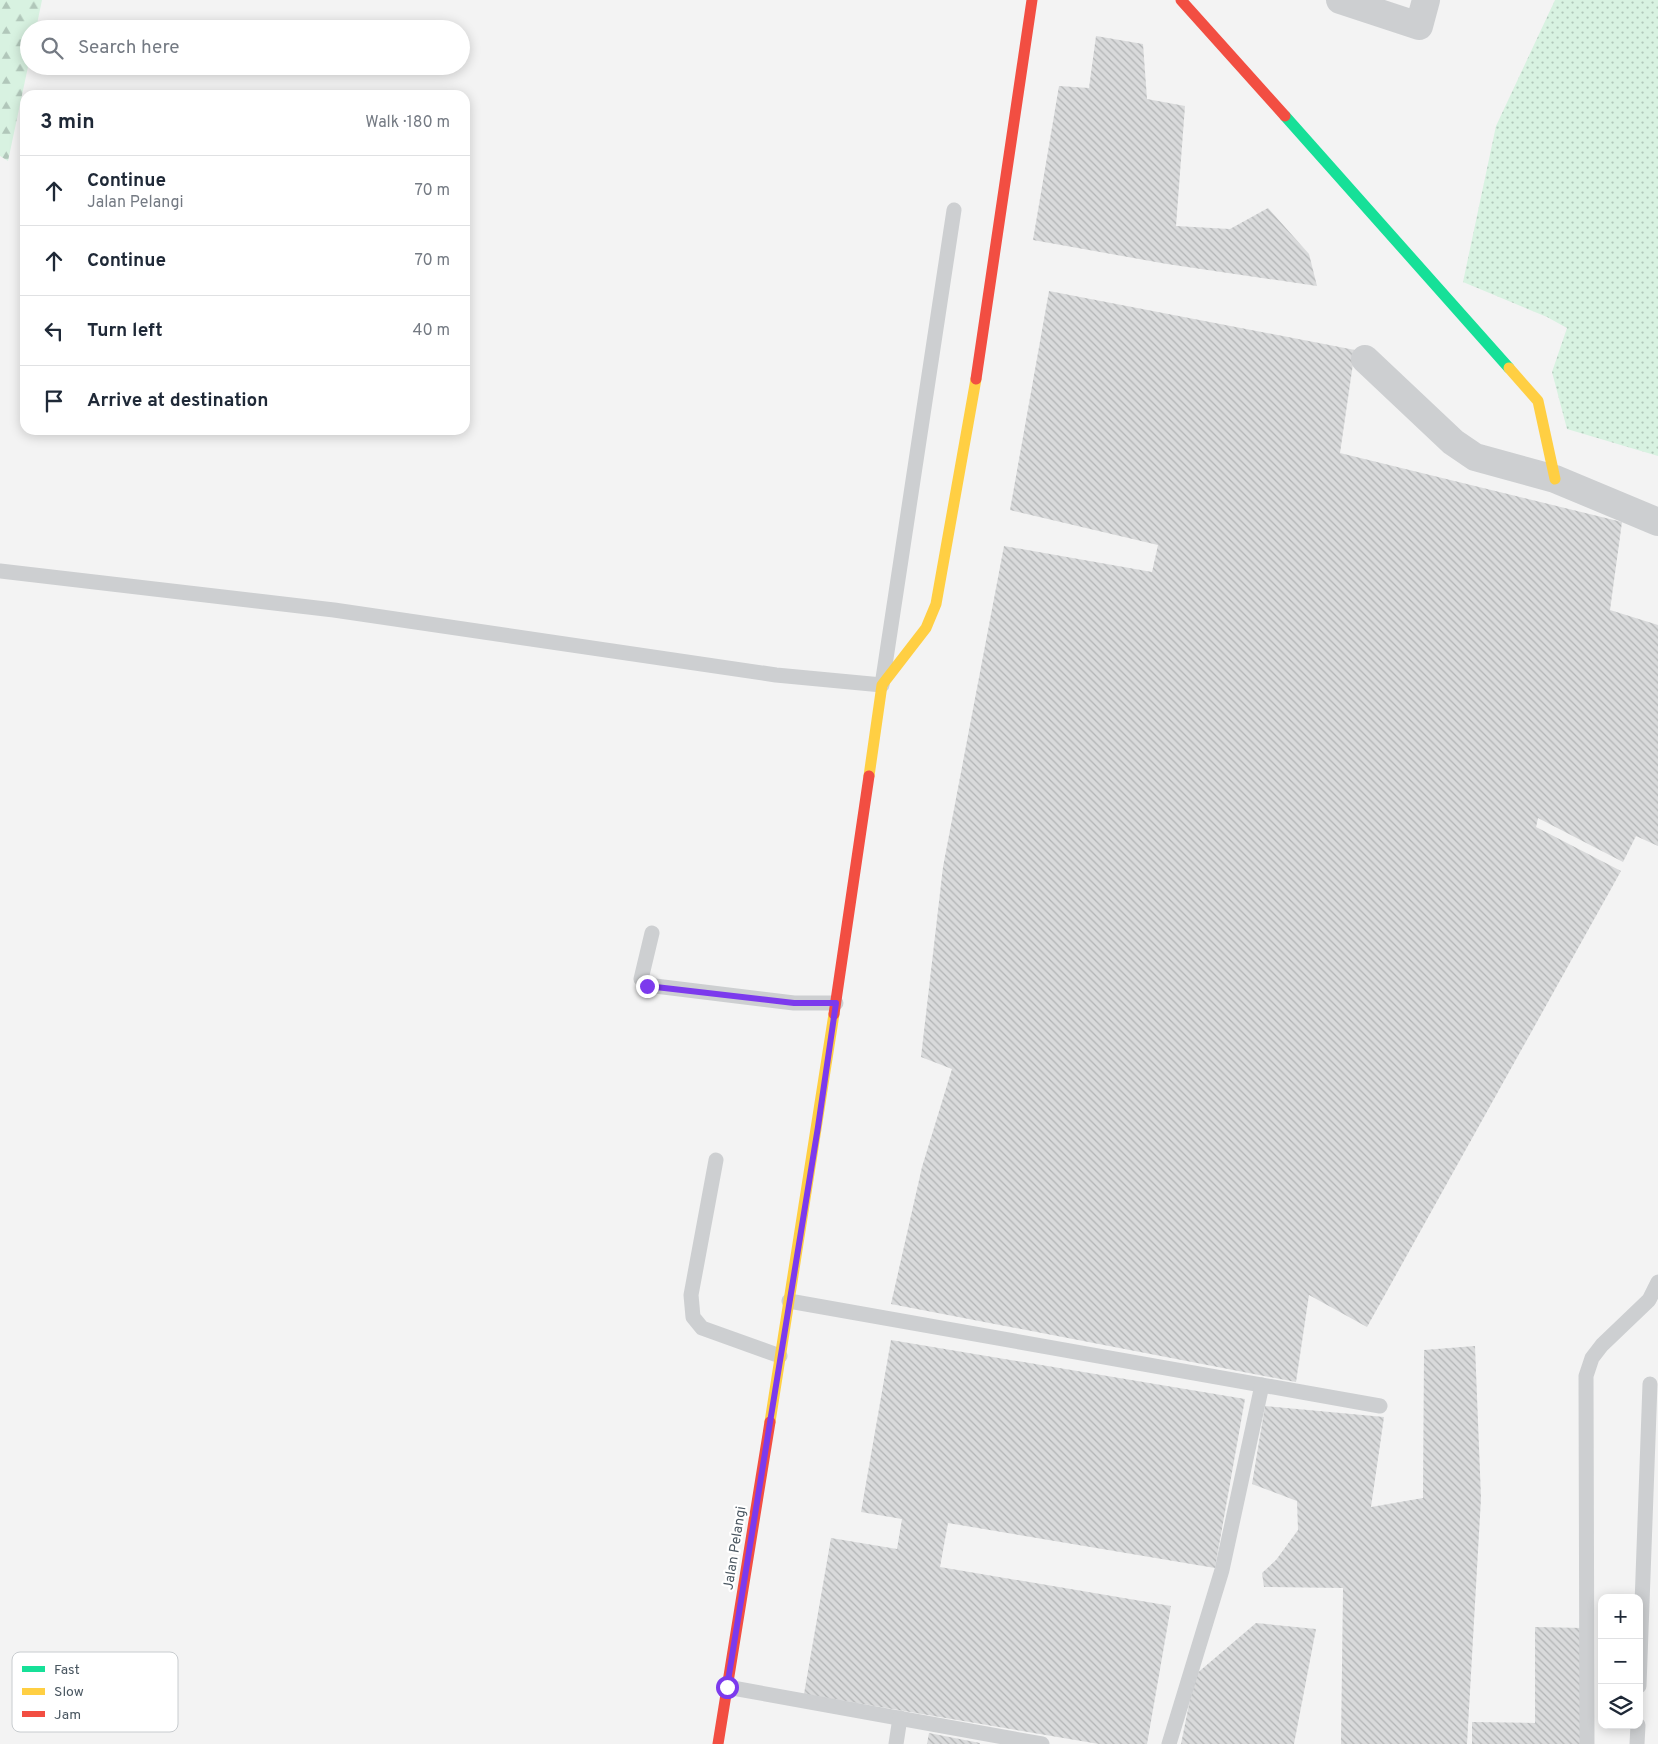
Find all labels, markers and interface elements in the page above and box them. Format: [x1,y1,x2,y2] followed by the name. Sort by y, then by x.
[20,20,470,75] search box
[38,34,66,62] icon: search
[78,36,180,60] text: Search here
[40,109,95,136] text: 3 min
[365,113,450,133] text: Walk · 180 m
[87,169,166,193] text: Continue
[40,177,68,205] icon: ahead
[415,181,450,201] text: 70 m
[87,193,184,213] text: Jalan Pelangi
[40,247,68,275] icon: ahead
[87,249,166,273] text: Continue
[415,251,450,271] text: 70 m
[40,317,68,345] icon: left
[87,319,163,343] text: Turn left
[412,321,450,341] text: 40 m
[40,387,68,415] icon: arrive
[87,389,268,413] text: Arrive at destination
[636,975,659,998] route end
[720,1505,750,1591] street label: Jalan Pelangi
[1598,1594,1643,1729] map controls
[1598,1594,1643,1639] button: +
[1598,1639,1643,1684] button: −
[12,1652,178,1732] legend
[54,1662,80,1679] text: Fast
[716,1676,739,1699] route start
[54,1684,84,1701] text: Slow
[1598,1684,1643,1729] button: layers
[54,1707,81,1724] text: Jam

